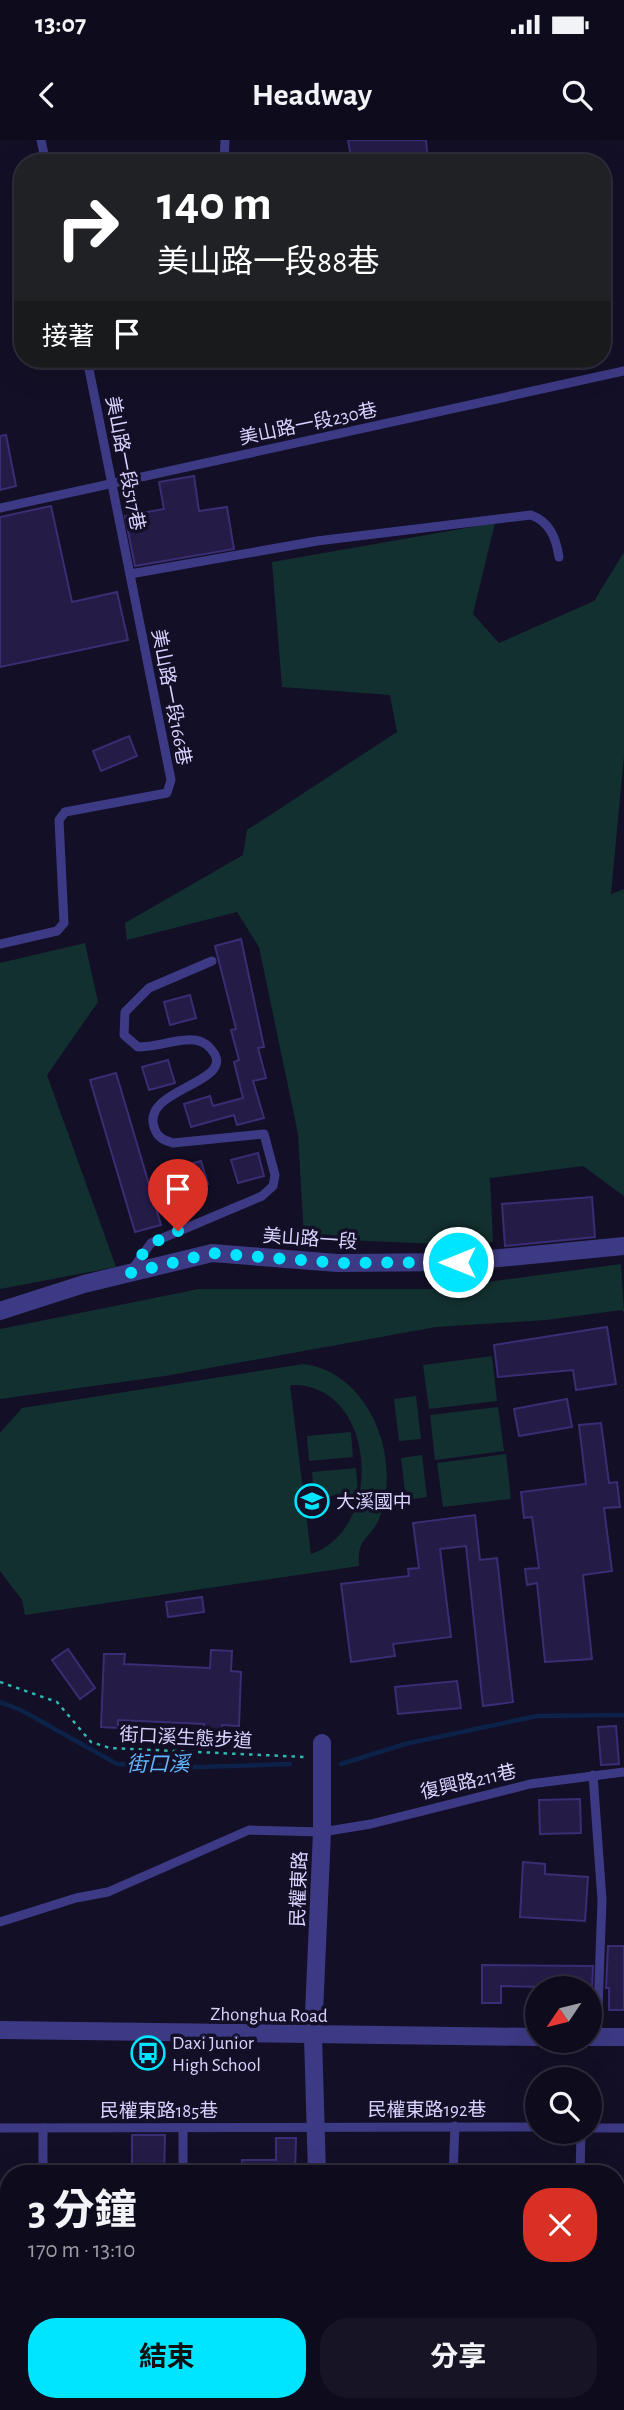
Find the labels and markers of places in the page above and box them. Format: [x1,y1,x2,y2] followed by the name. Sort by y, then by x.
[148,1159,208,1231] pin
[293,1482,331,1520] school or university icon: 大溪國中
[336,1491,412,1512] place label: 大溪國中
[129,2034,167,2072] bus stop icon: Daxi Junior High School
[172,2034,261,2075] place label: Daxi Junior High School

